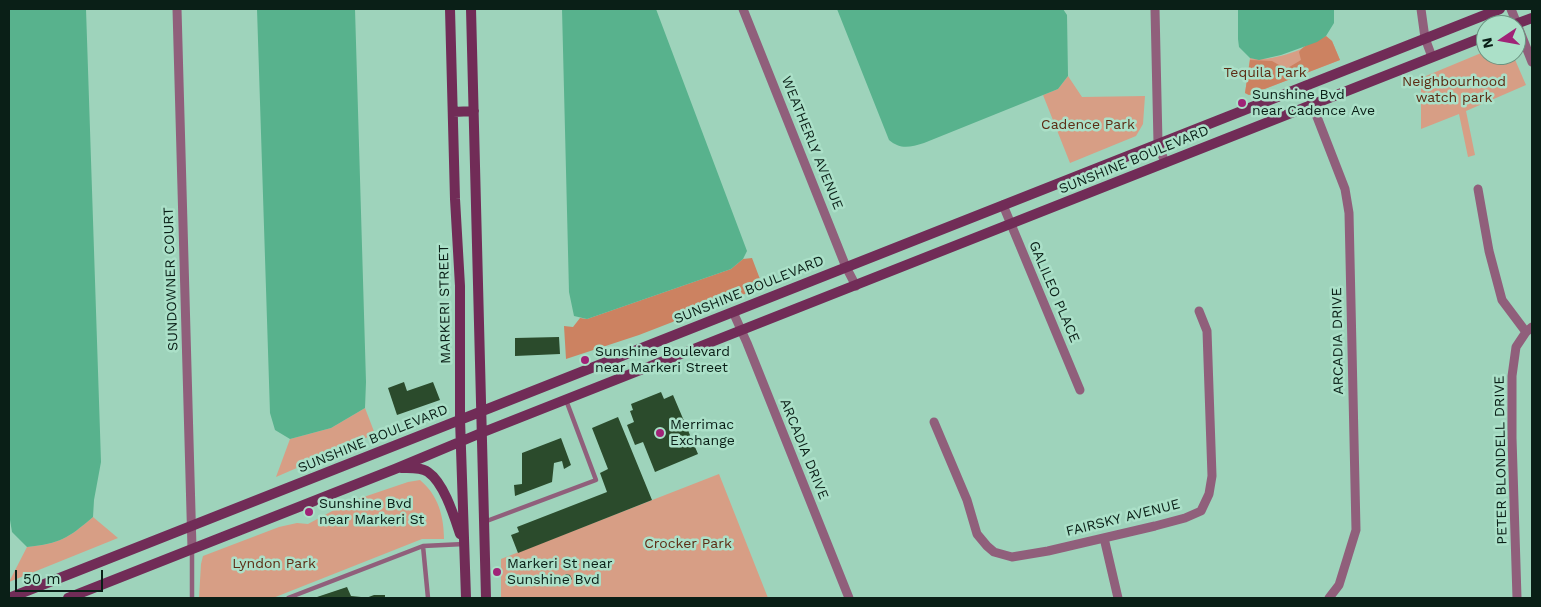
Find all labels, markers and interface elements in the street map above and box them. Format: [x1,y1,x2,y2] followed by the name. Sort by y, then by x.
[1476,15,1526,65] north arrow
[1478,36,1496,50] text: N
[1223,65,1307,81] park label: Tequila Park
[778,74,846,212] street label: WEATHERLY AVENUE
[1402,74,1506,106] park label: Neighbourhood watch park
[1252,87,1375,120] place label: Sunshine Bvd near Cadence Ave
[1236,97,1248,109] marker: Sunshine Bvd near Cadence Ave
[1041,117,1135,133] park label: Cadence Park
[1057,122,1211,198] street label: SUNSHINE BOULEVARD
[160,207,182,351] street label: SUNDOWNER COURT
[1025,239,1083,345] street label: GALILEO PLACE
[436,244,454,364] street label: MARKERI STREET
[672,252,826,328] street label: SUNSHINE BOULEVARD
[1329,287,1347,395] street label: ARCADIA DRIVE
[595,344,730,377] place label: Sunshine Boulevard near Markeri Street
[579,354,591,366] marker: Sunshine Boulevard near Markeri Street
[1491,375,1511,545] street label: PETER BLONDELL DRIVE
[776,396,832,502] street label: ARCADIA DRIVE
[296,401,450,477] street label: SUNSHINE BOULEVARD
[670,417,735,450] place label: Merrimac Exchange
[654,427,666,439] marker: Merrimac Exchange
[319,496,424,528] place label: Sunshine Bvd near Markeri St
[1064,496,1182,540] street label: FAIRSKY AVENUE
[303,506,315,518] marker: Sunshine Bvd near Markeri St
[644,536,732,552] park label: Crocker Park
[232,556,316,572] park label: Lyndon Park
[507,556,612,588] place label: Markeri St near Sunshine Bvd
[18,560,105,592] scale bar
[491,566,503,578] marker: Markeri St near Sunshine Bvd
[23,570,60,588] text: 50 m

